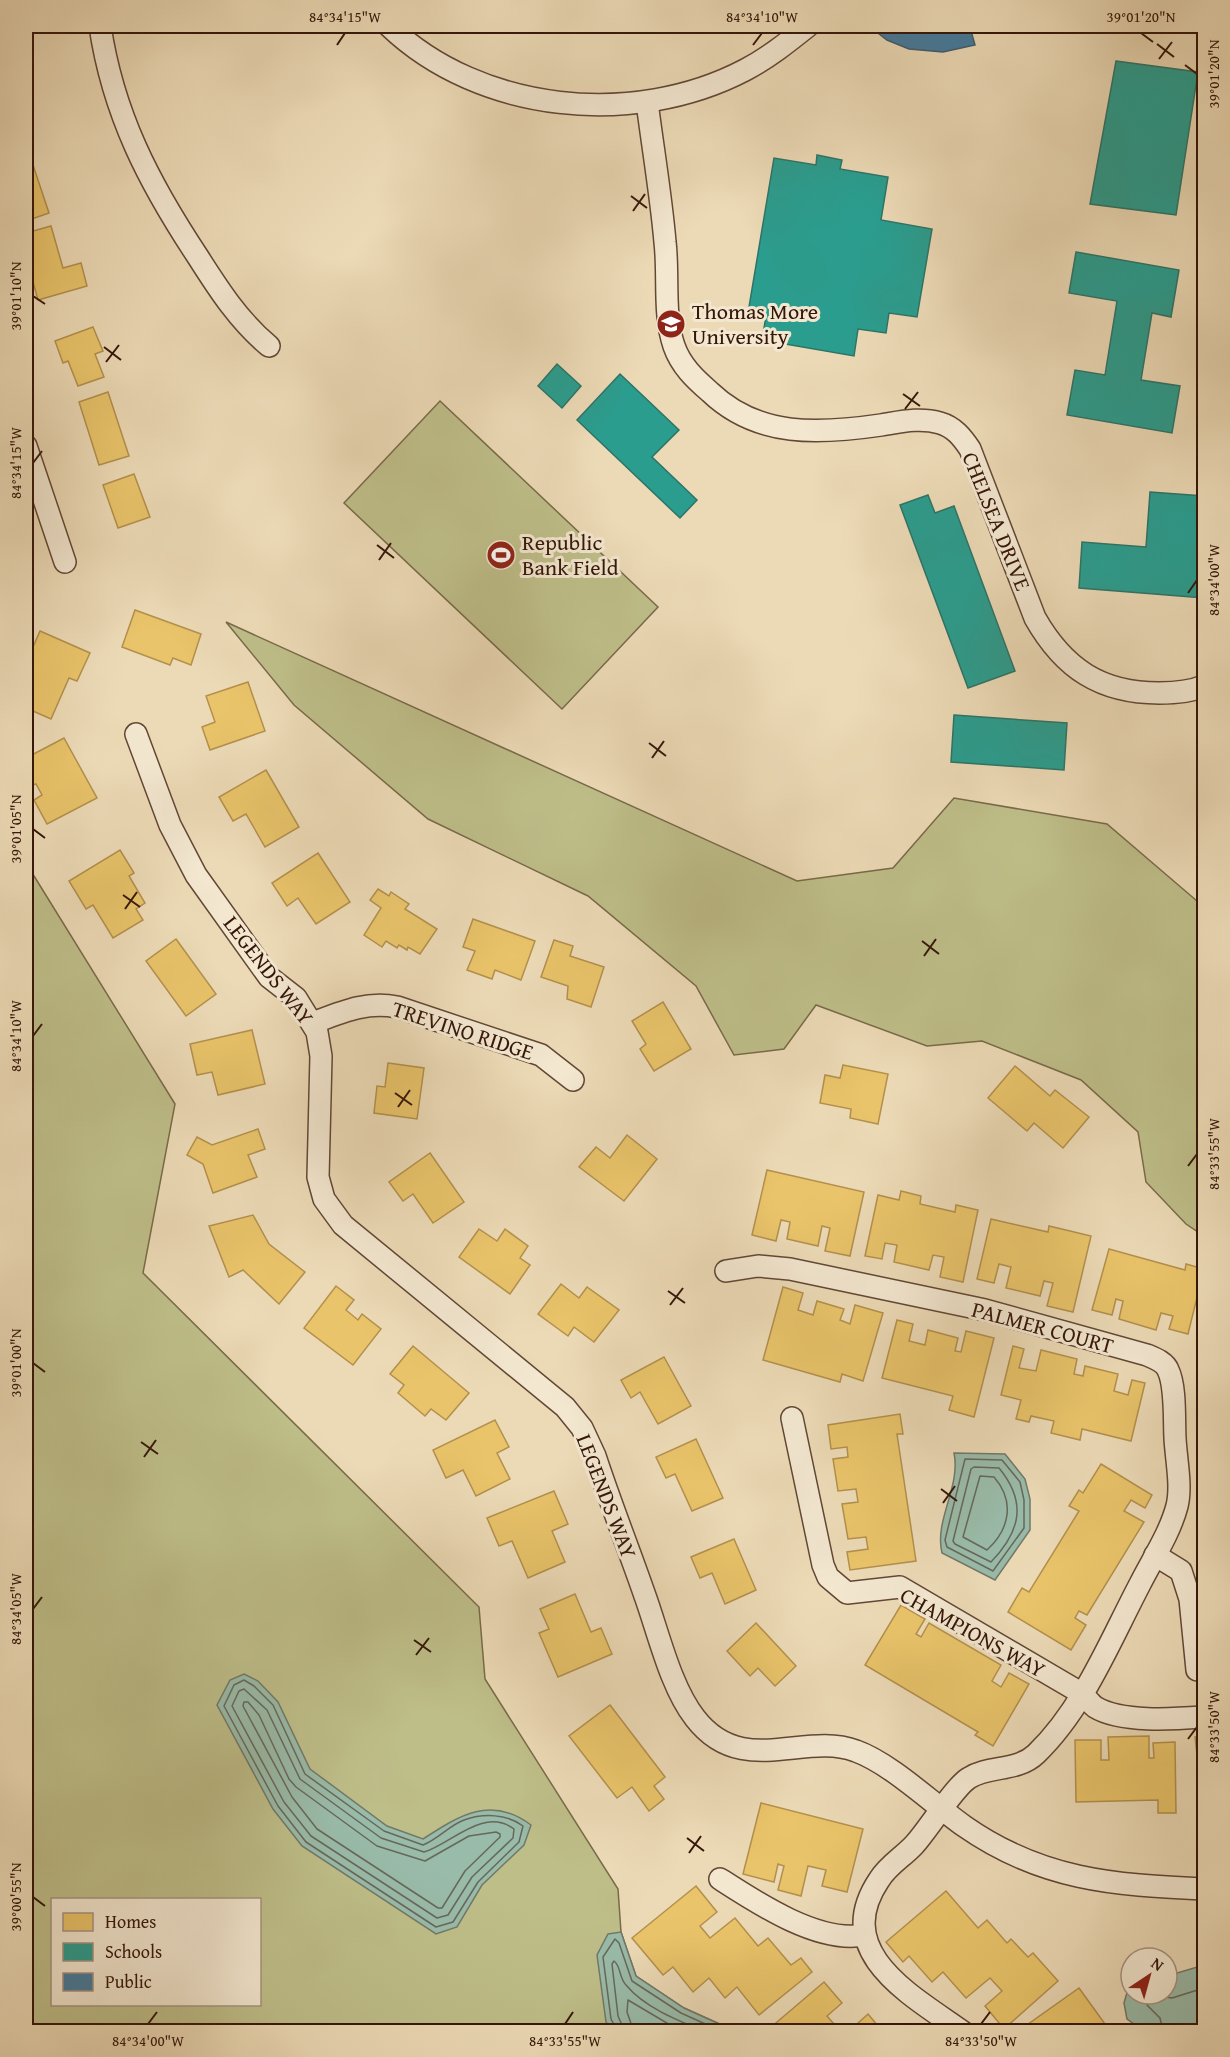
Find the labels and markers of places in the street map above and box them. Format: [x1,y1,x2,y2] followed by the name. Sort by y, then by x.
[692,295,818,352] place label: Thomas More University
[655,308,687,340] school or university icon: Thomas More University
[522,526,619,583] place label: Republic Bank Field
[485,539,517,571] sports icon: Republic Bank Field

